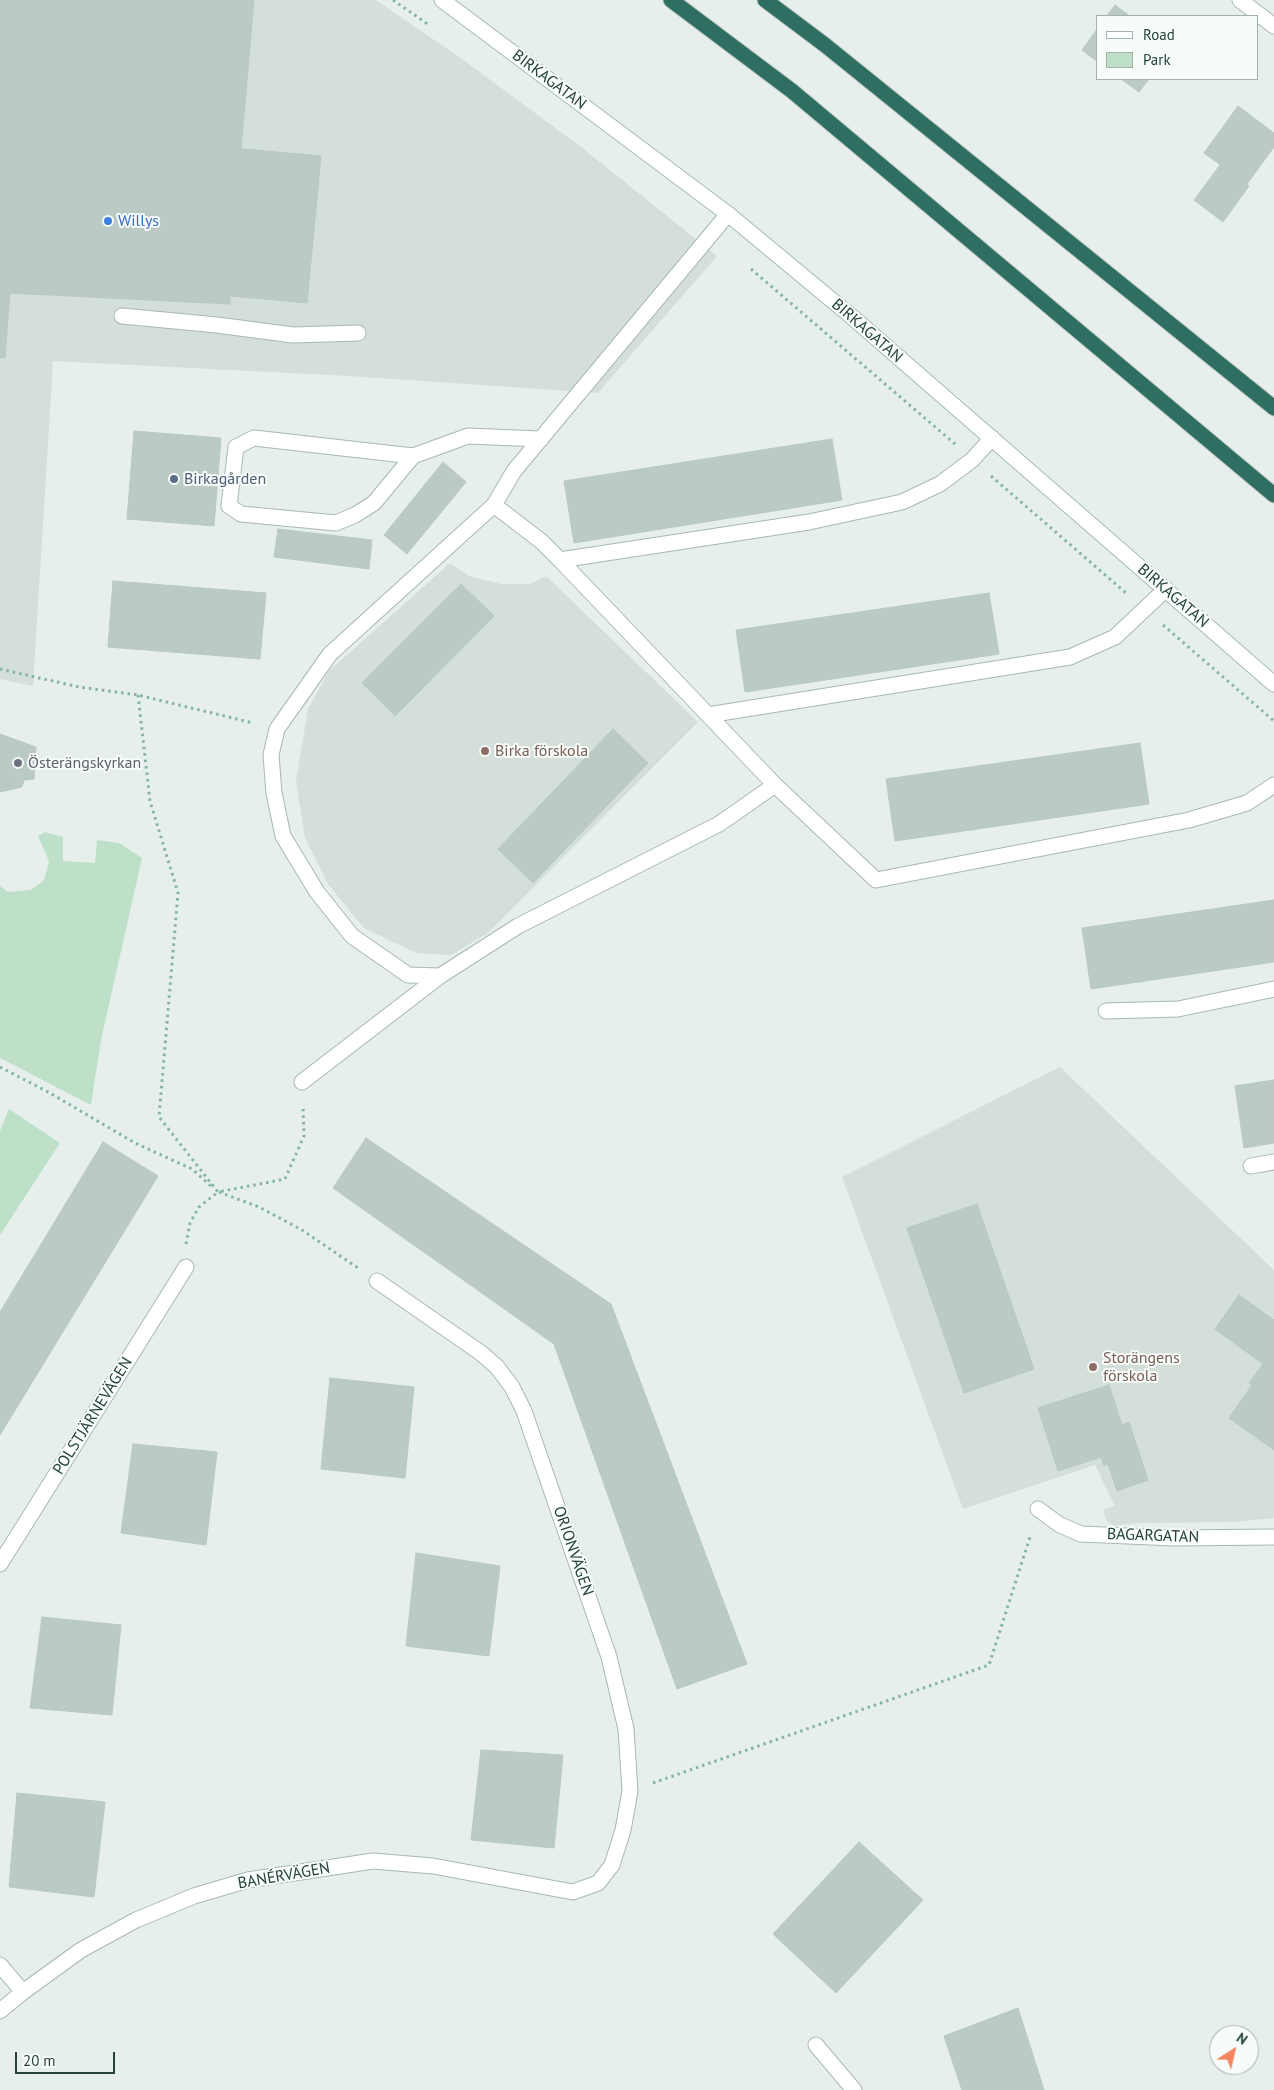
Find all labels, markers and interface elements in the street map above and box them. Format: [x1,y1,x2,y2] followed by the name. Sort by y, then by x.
[1096,15,1259,80] legend
[1143,25,1175,44] text: Road
[508,46,590,114] street label: BIRKAGATAN
[1143,50,1171,69] text: Park
[118,211,159,231] place label: Willys
[102,215,114,227] marker: Willys
[828,295,906,367] street label: BIRKAGATAN
[184,469,266,489] place label: Birkagården
[168,473,180,485] marker: Birkagården
[1134,560,1212,632] street label: BIRKAGATAN
[495,741,588,761] place label: Birka förskola
[479,745,491,757] marker: Birka förskola
[28,753,141,773] place label: Österängskyrkan
[12,757,24,769] marker: Österängskyrkan
[1103,1348,1180,1386] place label: Storängens förskola
[49,1354,137,1478] street label: POLSTJÄRNEVÄGEN
[1087,1361,1099,1373] marker: Storängens förskola
[549,1504,597,1598] street label: ORIONVÄGEN
[1107,1525,1199,1547] street label: BAGARGATAN
[236,1858,332,1894] street label: BANÉRVÄGEN
[1209,2025,1259,2075] north arrow
[1233,2029,1251,2049] text: N
[18,2042,118,2074] scale bar
[23,2051,56,2070] text: 20 m

